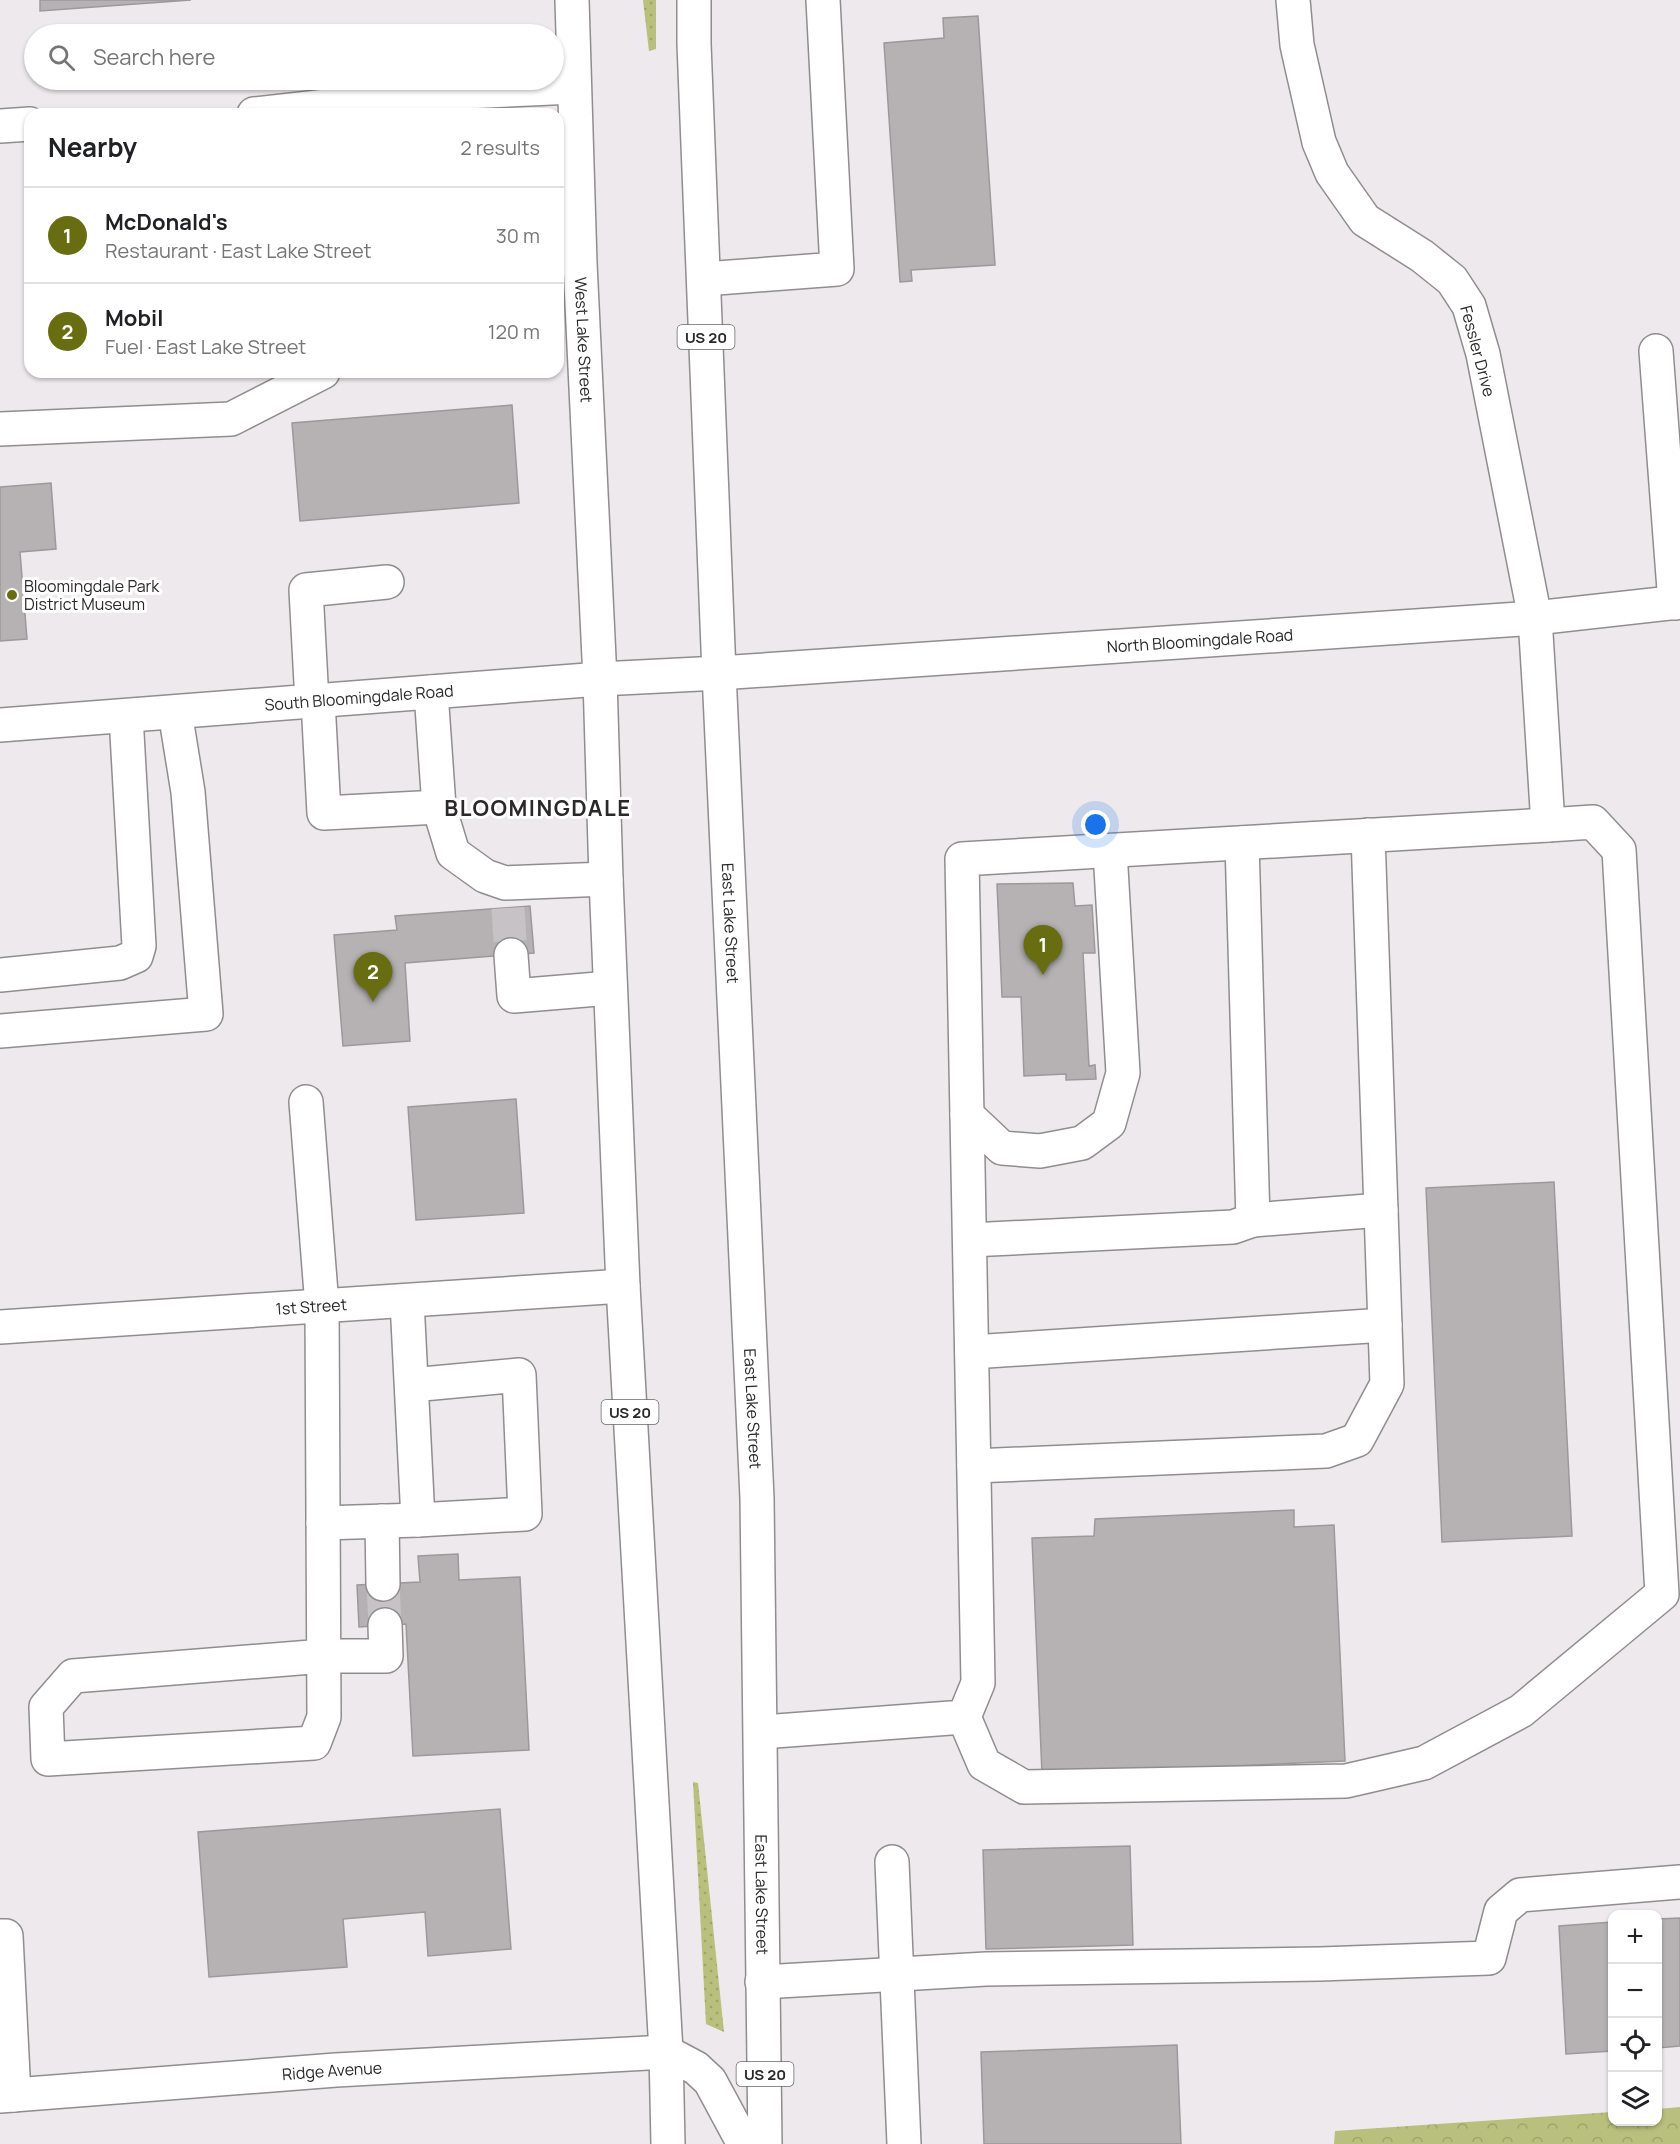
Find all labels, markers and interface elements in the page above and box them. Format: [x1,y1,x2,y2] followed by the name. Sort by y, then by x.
[24,24,564,90] search box
[45,41,78,74] icon: search
[93,42,215,72] text: Search here
[48,129,137,165] text: Nearby
[460,134,540,161] text: 2 results
[105,207,228,237] text: McDonald's
[63,222,72,249] text: 1
[496,222,540,249] text: 30 m
[105,237,372,264] text: Restaurant · East Lake Street
[570,276,598,403] street label: West Lake Street
[105,303,163,333] text: Mobil
[1455,303,1501,399] street label: Fessler Drive
[62,318,73,345] text: 2
[488,318,540,345] text: 120 m
[678,325,734,349] road number: US 20
[105,333,306,360] text: Fuel · East Lake Street
[24,575,160,615] place label: Bloomingdale Park District Museum
[5,588,19,602] marker: Bloomingdale Park District Museum
[1106,623,1294,658] street label: North Bloomingdale Road
[264,679,454,716] street label: South Bloomingdale Road
[444,793,632,823] district label: BLOOMINGDALE
[1081,810,1110,839] your location
[717,863,744,984] street label: East Lake Street
[1024,926,1062,975] pin: 1
[354,952,392,1002] pin: 2
[275,1293,348,1320] street label: 1st Street
[739,1348,767,1469] street label: East Lake Street
[602,1400,658,1424] road number: US 20
[750,1834,774,1955] street label: East Lake Street
[1608,1910,1662,2126] map controls
[1608,1910,1662,1964] button: +
[1608,1964,1662,2018] button: −
[1608,2018,1662,2072] button: locate
[281,2057,383,2085] street label: Ridge Avenue
[736,2062,794,2086] road number: US 20
[1608,2072,1662,2126] button: layers

